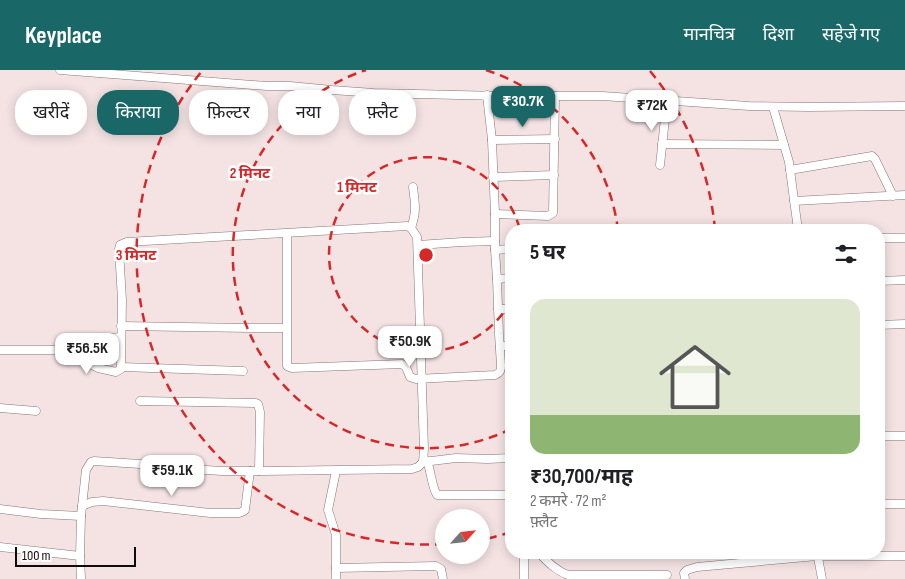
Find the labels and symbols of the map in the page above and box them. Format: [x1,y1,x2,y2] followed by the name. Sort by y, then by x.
[482,85,564,128] pin: ₹30.7K
[622,90,682,132] pin: ₹72K
[230,164,271,183] text: 2 मिनट
[337,178,378,197] text: 1 मिनट
[116,246,157,265] text: 3 मिनट
[417,246,435,264] centre of rings
[369,326,451,368] pin: ₹50.9K
[46,332,128,375] pin: ₹56.5K
[131,454,213,497] pin: ₹59.1K
[435,509,490,564] north arrow
[15,544,136,567] scale bar

